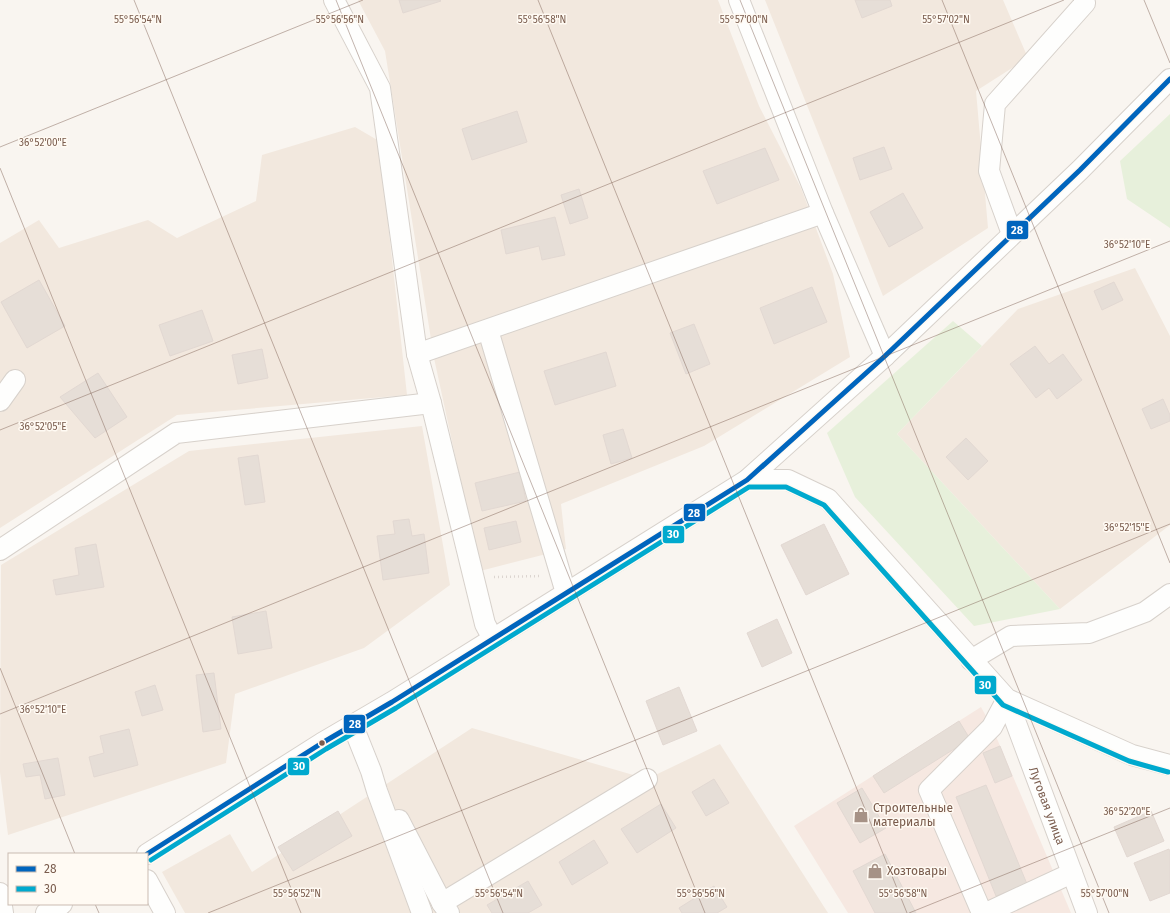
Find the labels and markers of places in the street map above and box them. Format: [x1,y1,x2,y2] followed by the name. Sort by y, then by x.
[317,738,327,748] unlabelled marker
[873,801,953,829] place label: Строительные материалы
[852,806,870,824] shop icon: Строительные материалы
[866,862,884,880] shop icon: Хозтовары
[887,864,947,878] place label: Хозтовары

